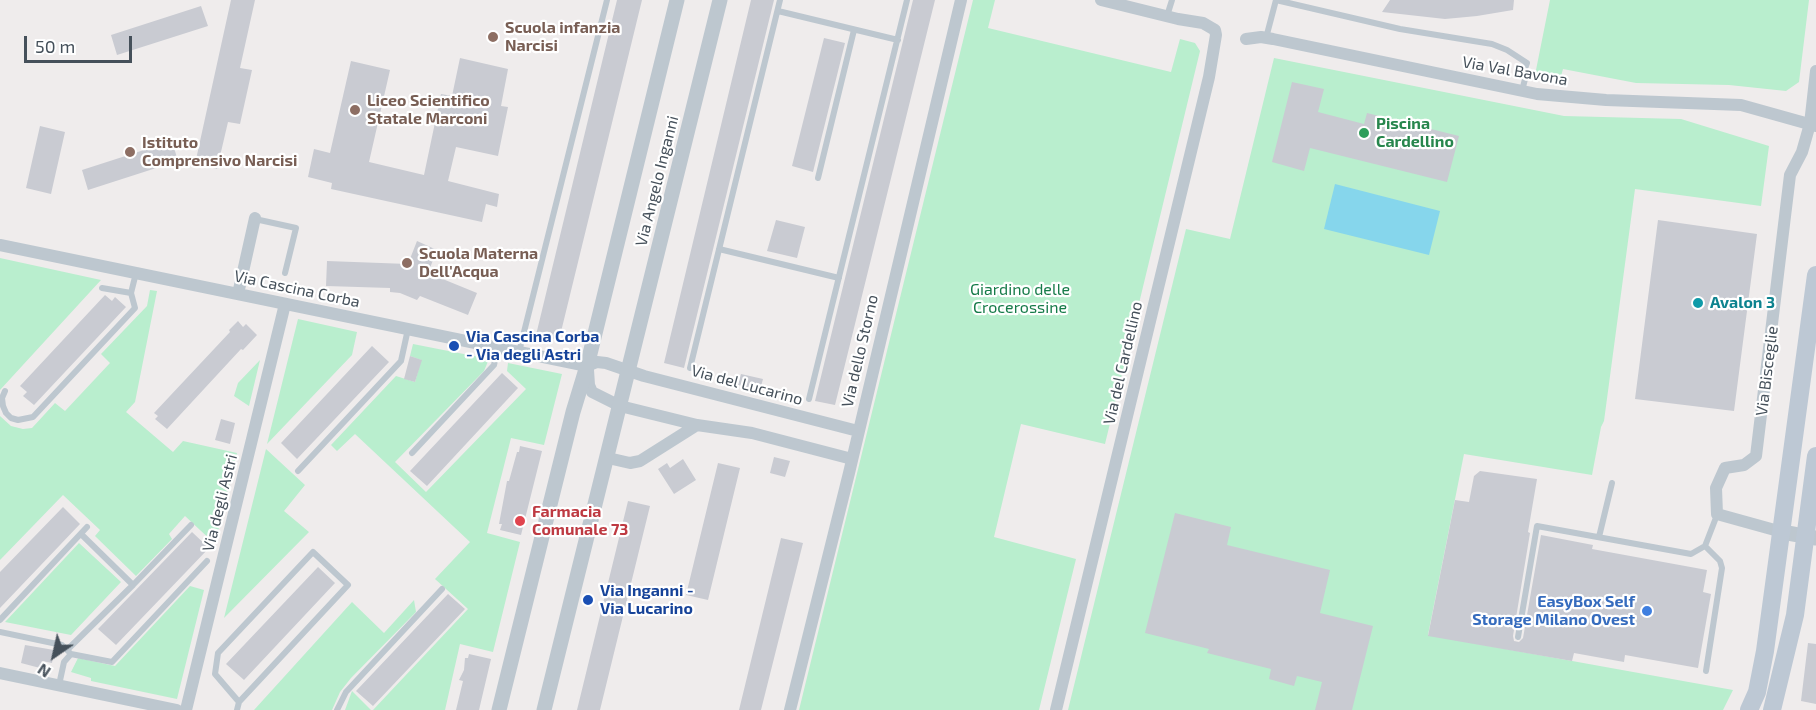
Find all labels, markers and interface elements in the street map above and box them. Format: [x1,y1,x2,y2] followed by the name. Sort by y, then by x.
[505,18,620,56] place label: Scuola infanzia Narcisi
[27,24,135,62] scale bar
[486,30,500,44] marker: Scuola infanzia Narcisi
[35,35,75,57] text: 50 m
[1461,52,1569,90] street label: Via Val Bavona
[367,91,490,129] place label: Liceo Scientifico Statale Marconi
[348,103,362,117] marker: Liceo Scientifico Statale Marconi
[631,114,683,248] street label: Via Angelo Inganni
[1376,114,1454,152] place label: Piscina Cardellino
[1357,126,1371,140] marker: Piscina Cardellino
[142,133,297,171] place label: Istituto Comprensivo Narcisi
[123,145,137,159] marker: Istituto Comprensivo Narcisi
[419,244,538,282] place label: Scuola Materna Dell'Acqua
[400,256,414,270] marker: Scuola Materna Dell'Acqua
[232,266,362,312] street label: Via Cascina Corba
[970,280,1070,318] park label: Giardino delle Crocerossine
[838,293,882,409] street label: Via dello Storno
[1710,293,1775,313] place label: Avalon 3
[1691,296,1705,310] marker: Avalon 3
[1099,299,1147,427] street label: Via del Cardellino
[1752,325,1782,417] street label: Via Bisceglie
[466,327,599,365] place label: Via Cascina Corba - Via degli Astri
[447,339,461,353] marker: Via Cascina Corba - Via degli Astri
[689,361,805,409] street label: Via del Lucarino
[199,452,241,554] street label: Via degli Astri
[532,502,628,540] place label: Farmacia Comunale 73
[513,514,527,528] marker: Farmacia Comunale 73
[600,581,694,619] place label: Via Inganni - Via Lucarino
[1472,592,1635,630] place label: EasyBox Self Storage Milano Ovest
[581,593,595,607] marker: Via Inganni - Via Lucarino
[1640,604,1654,618] marker: EasyBox Self Storage Milano Ovest
[24,626,84,686] north arrow
[34,660,54,682] text: N

